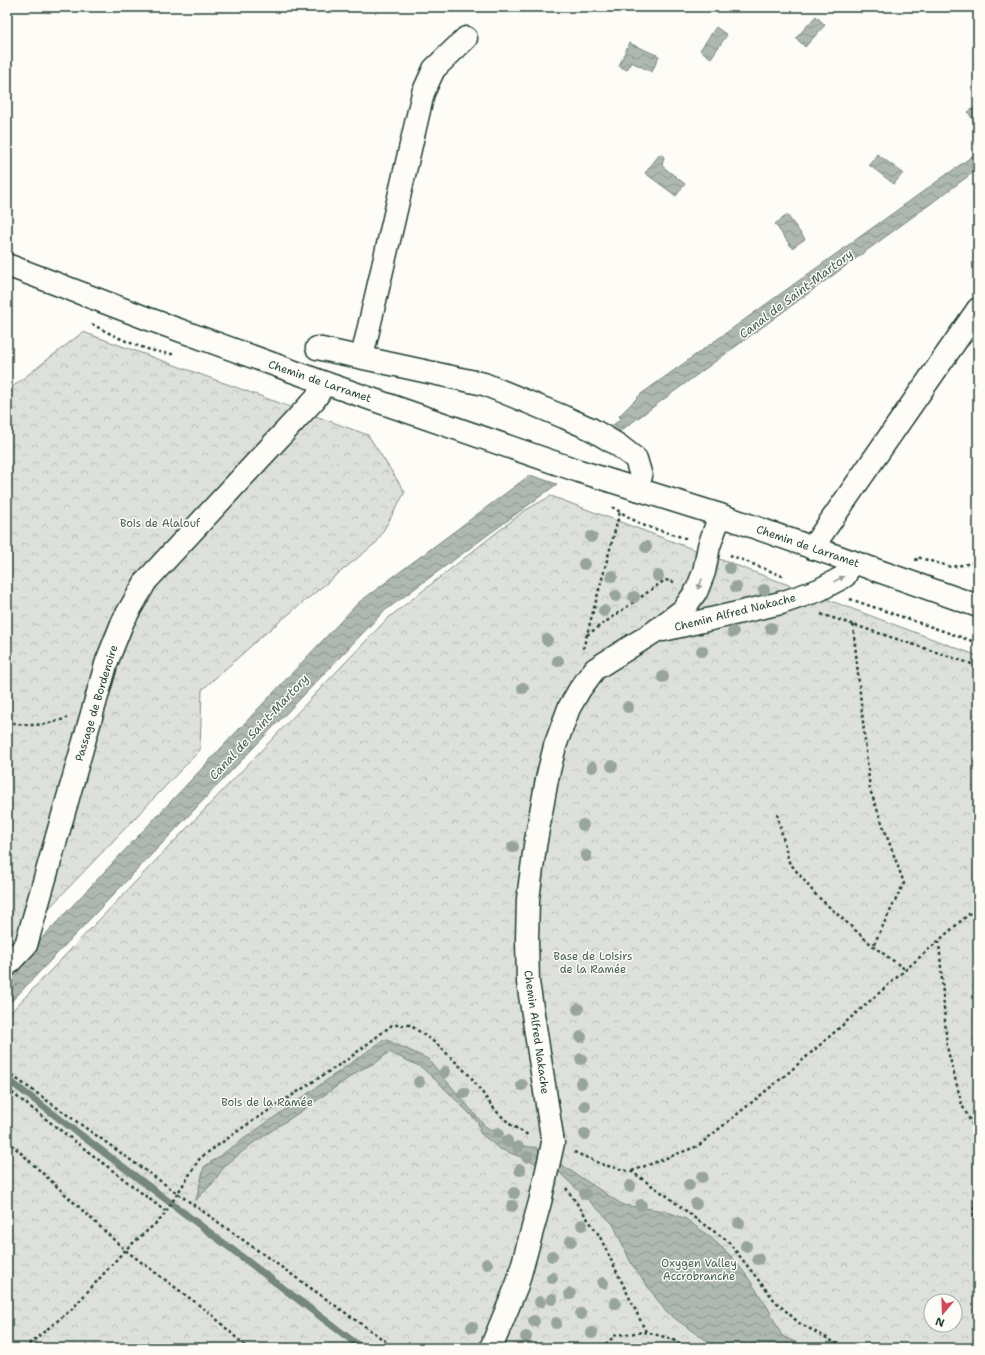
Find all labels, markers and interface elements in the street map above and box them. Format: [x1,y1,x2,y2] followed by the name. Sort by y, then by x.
[736,246,856,342] water label: Canal de Saint-Martory
[266,357,374,406] street label: Chemin de Larramet
[120,516,201,531] park label: Bois de Alalouf
[754,522,862,571] street label: Chemin de Larramet
[833,576,845,583] one-way arrow
[696,578,702,590] one-way arrow
[673,590,798,635] street label: Chemin Alfred Nakache
[72,643,121,763] street label: Passage de Bordenoire
[206,671,312,783] water label: Canal de Saint-Martory
[554,949,632,977] park label: Base de Loisirs de la Ramée
[520,969,553,1095] street label: Chemin Alfred Nakache
[221,1095,313,1110] park label: Bois de la Ramée
[661,1256,737,1284] park label: Oxygen Valley Accrobranche
[923,1293,963,1333] north arrow
[933,1313,946,1330] text: N

